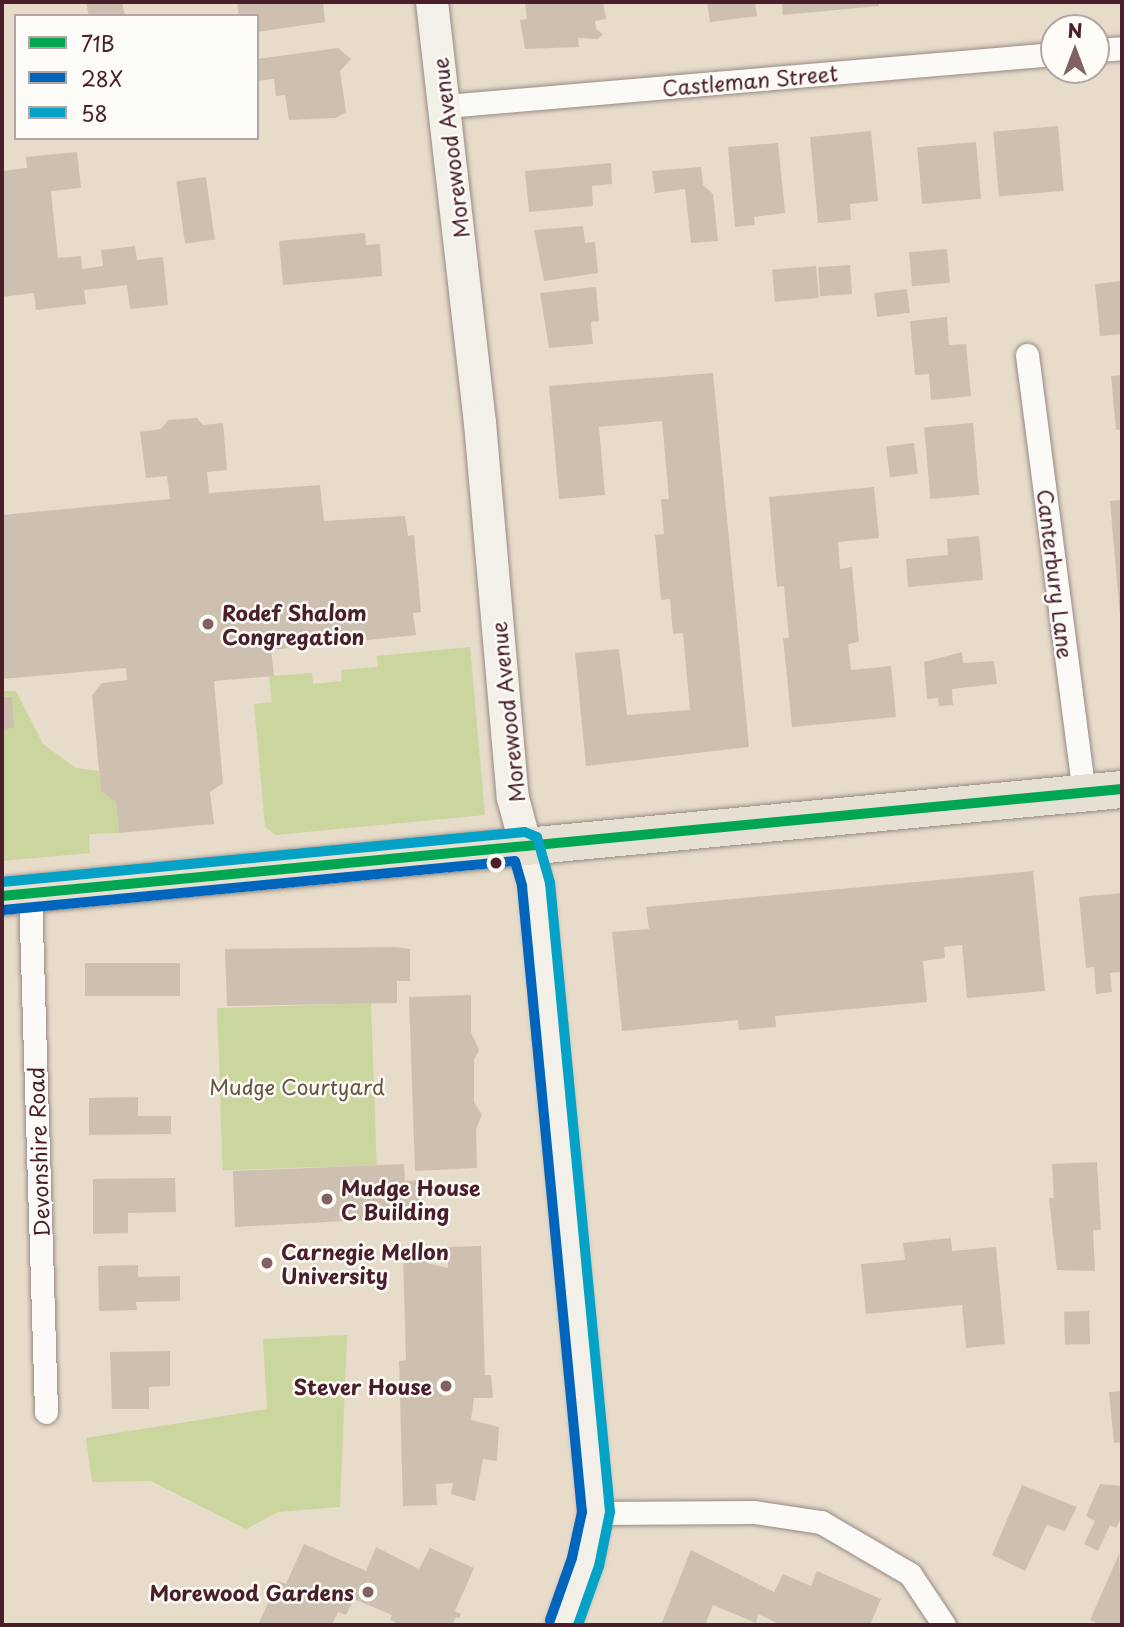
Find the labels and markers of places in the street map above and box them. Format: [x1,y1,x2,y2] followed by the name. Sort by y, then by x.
[222,599,369,649] place label: Rodef Shalom Congregation
[200,616,216,632] marker: Rodef Shalom Congregation
[489,856,503,870] unlabelled marker
[341,1174,481,1224] place label: Mudge House C Building
[319,1191,335,1207] marker: Mudge House C Building
[281,1238,451,1288] place label: Carnegie Mellon University
[259,1255,275,1271] marker: Carnegie Mellon University
[293,1373,432,1399] place label: Stever House
[438,1378,454,1394] marker: Stever House
[150,1579,354,1605] place label: Morewood Gardens
[360,1584,376,1600] marker: Morewood Gardens

